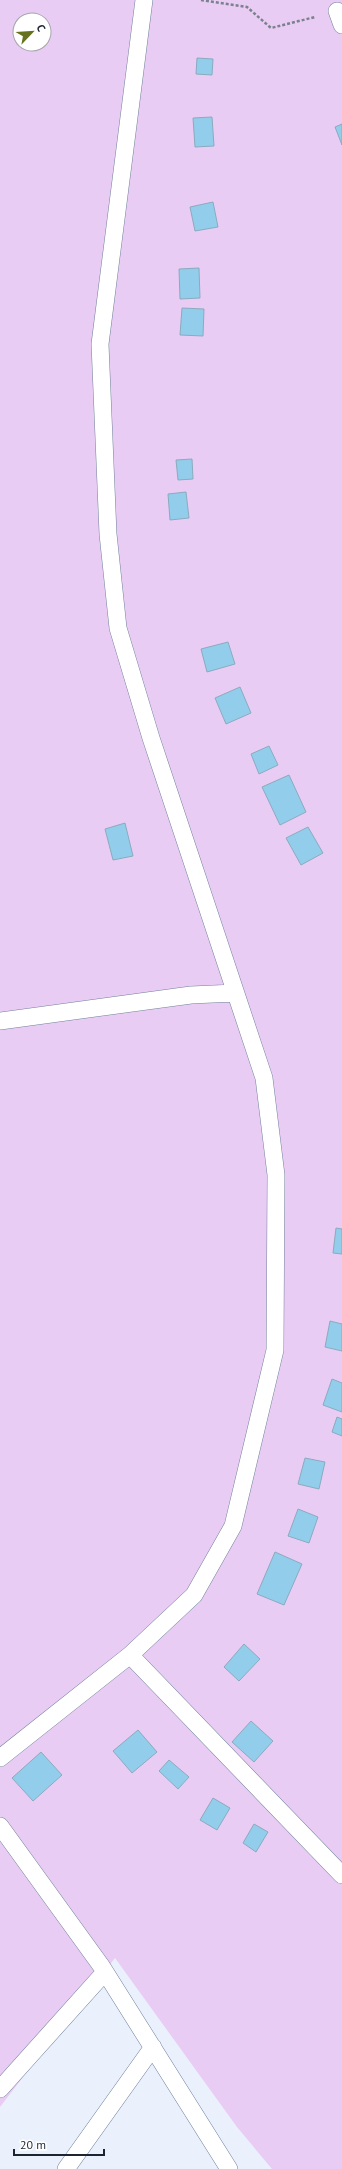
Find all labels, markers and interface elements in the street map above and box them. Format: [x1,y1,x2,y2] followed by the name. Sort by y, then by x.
[12,12,52,52] north arrow
[33,22,49,34] text: С
[14,2131,104,2157] scale bar
[20,2137,46,2152] text: 20 m

